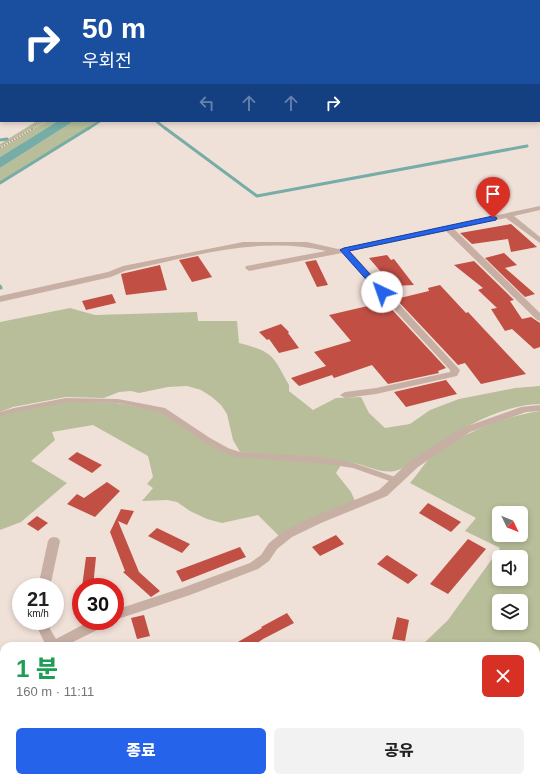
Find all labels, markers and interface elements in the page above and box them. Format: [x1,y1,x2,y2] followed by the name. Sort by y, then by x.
[82,13,146,44] text: 50 m
[16,16,68,68] icon: right
[82,51,132,71] text: 우회전
[196,92,218,114] icon: left
[238,92,260,114] icon: ahead
[280,92,302,114] icon: ahead
[322,92,344,114] icon: right
[476,177,510,218] pin
[482,183,504,205] icon: arrive
[361,271,403,313] position arrow
[492,506,528,542] north arrow
[492,506,528,630] map controls
[492,550,528,586] button: sound
[72,578,124,630] speed limit sign: 30
[27,588,49,610] text: 21
[492,594,528,630] button: layers
[27,608,49,619] text: km/h
[16,655,58,682] text: 1 분
[482,655,524,697] button: close
[16,684,94,699] text: 160 m · 11:11
[16,728,266,774] button: 종료
[274,728,524,774] button: 공유

